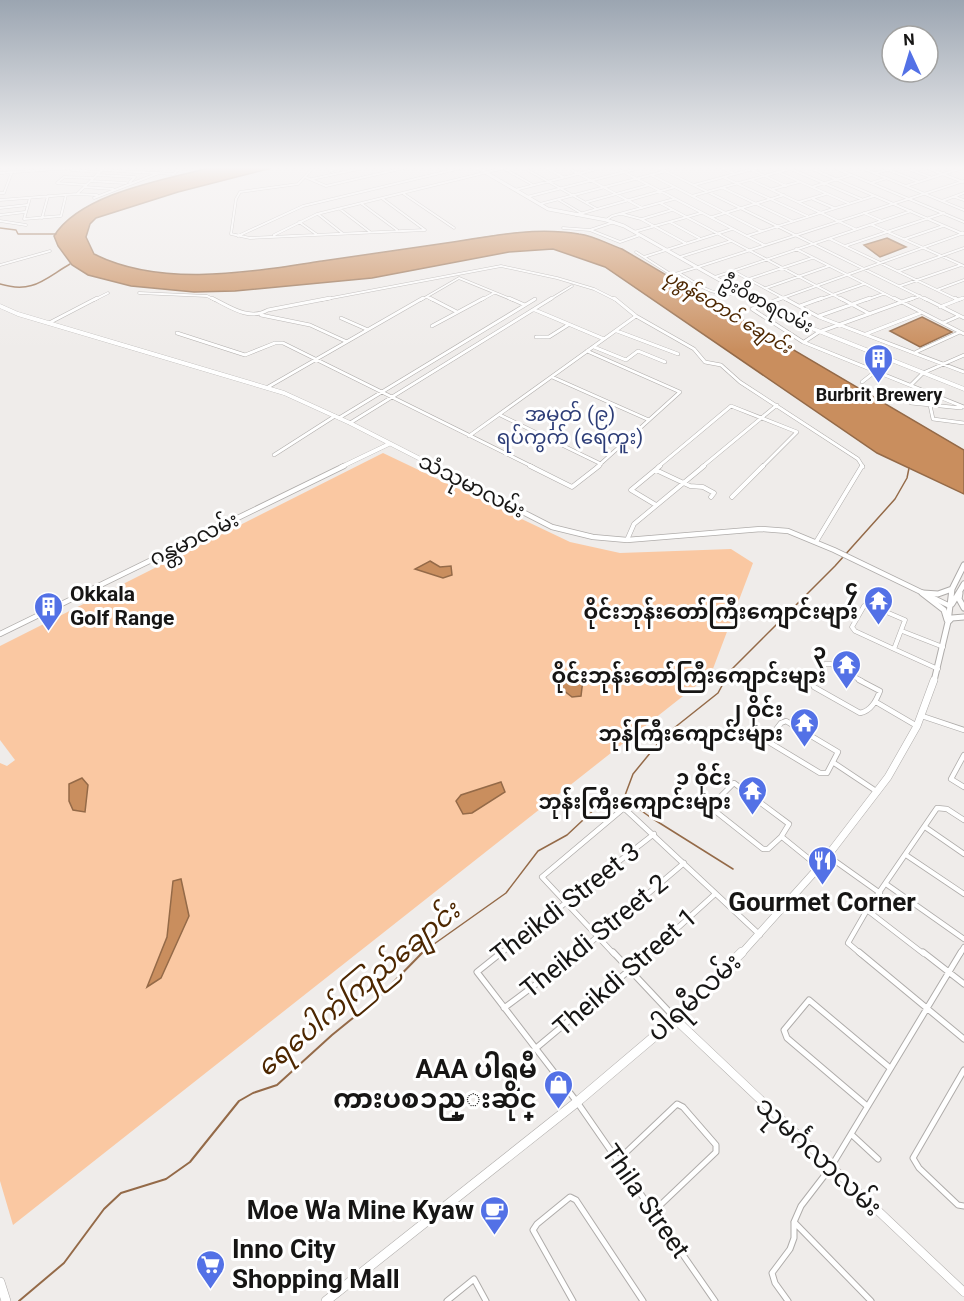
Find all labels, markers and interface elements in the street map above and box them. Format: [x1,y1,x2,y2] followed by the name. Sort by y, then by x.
[880,24,940,84] north arrow
[903,30,915,49] text: N
[658,264,798,363] water label: ပုစွန်တောင် ချောင်း
[715,268,818,341] street label: ဦးဝိစာရလမ်း
[863,342,895,384] building icon: Burbrit Brewery
[816,384,943,405] place label: Burbrit Brewery
[497,400,643,454] district label: အမှတ် (၉) ရပ်ကွက် (ရေကူး)
[413,445,531,528] street label: သံသုမာလမ်း
[144,504,245,575] street label: ဂန္တမာလမ်း
[583,576,858,630] place label: ၄ ဝိုင်းဘုန်းတော်ကြီးကျောင်းများ
[70,582,174,630] place label: Okkala Golf Range
[863,584,895,626] temple icon: ၄ ဝိုင်းဘုန်းတော်ကြီးကျောင်းများ
[33,590,65,632] building icon: Okkala Golf Range
[551,640,826,694] place label: ၃ ဝိုင်းဘုန်းတော်ကြီးကျောင်းများ
[831,648,863,690] temple icon: ၃ ဝိုင်းဘုန်းတော်ကြီးကျောင်းများ
[598,694,783,752] place label: ၂ ဝိုင်း ဘုန်ကြီးကျောင်းများ
[788,706,820,748] temple icon: ၂ ဝိုင်း ဘုန်ကြီးကျောင်းများ
[538,762,731,820] place label: ၁ ဝိုင်း ဘုန်းကြီးကျောင်းများ
[736,774,768,816] temple icon: ၁ ဝိုင်း ဘုန်းကြီးကျောင်းများ
[485,836,645,970] street label: Theikdi Street 3
[806,844,838,886] restaurant icon: Gourmet Corner
[515,868,673,1004] street label: Theikdi Street 2
[728,887,916,917] place label: Gourmet Corner
[248,891,471,1088] water label: ရေပေါက်ကြည်ချောင်း
[547,902,703,1042] street label: Theikdi Street 1
[640,945,751,1052] street label: ပါရမီလမ်း
[333,1050,537,1121] place label: AAA ပါရမီ ကားပစၥည္းဆိုင္
[542,1068,574,1110] shop icon: AAA ပါရမီ ကားပစၥည္းဆိုင္
[746,1089,890,1226] street label: သုမင်္ဂလာလမ်း
[596,1138,696,1264] street label: Thila Street
[479,1194,511,1236] cafe icon: Moe Wa Mine Kyaw
[247,1195,474,1225] place label: Moe Wa Mine Kyaw
[232,1234,400,1294] place label: Inno City Shopping Mall
[195,1248,227,1290] supermarket icon: Inno City Shopping Mall

